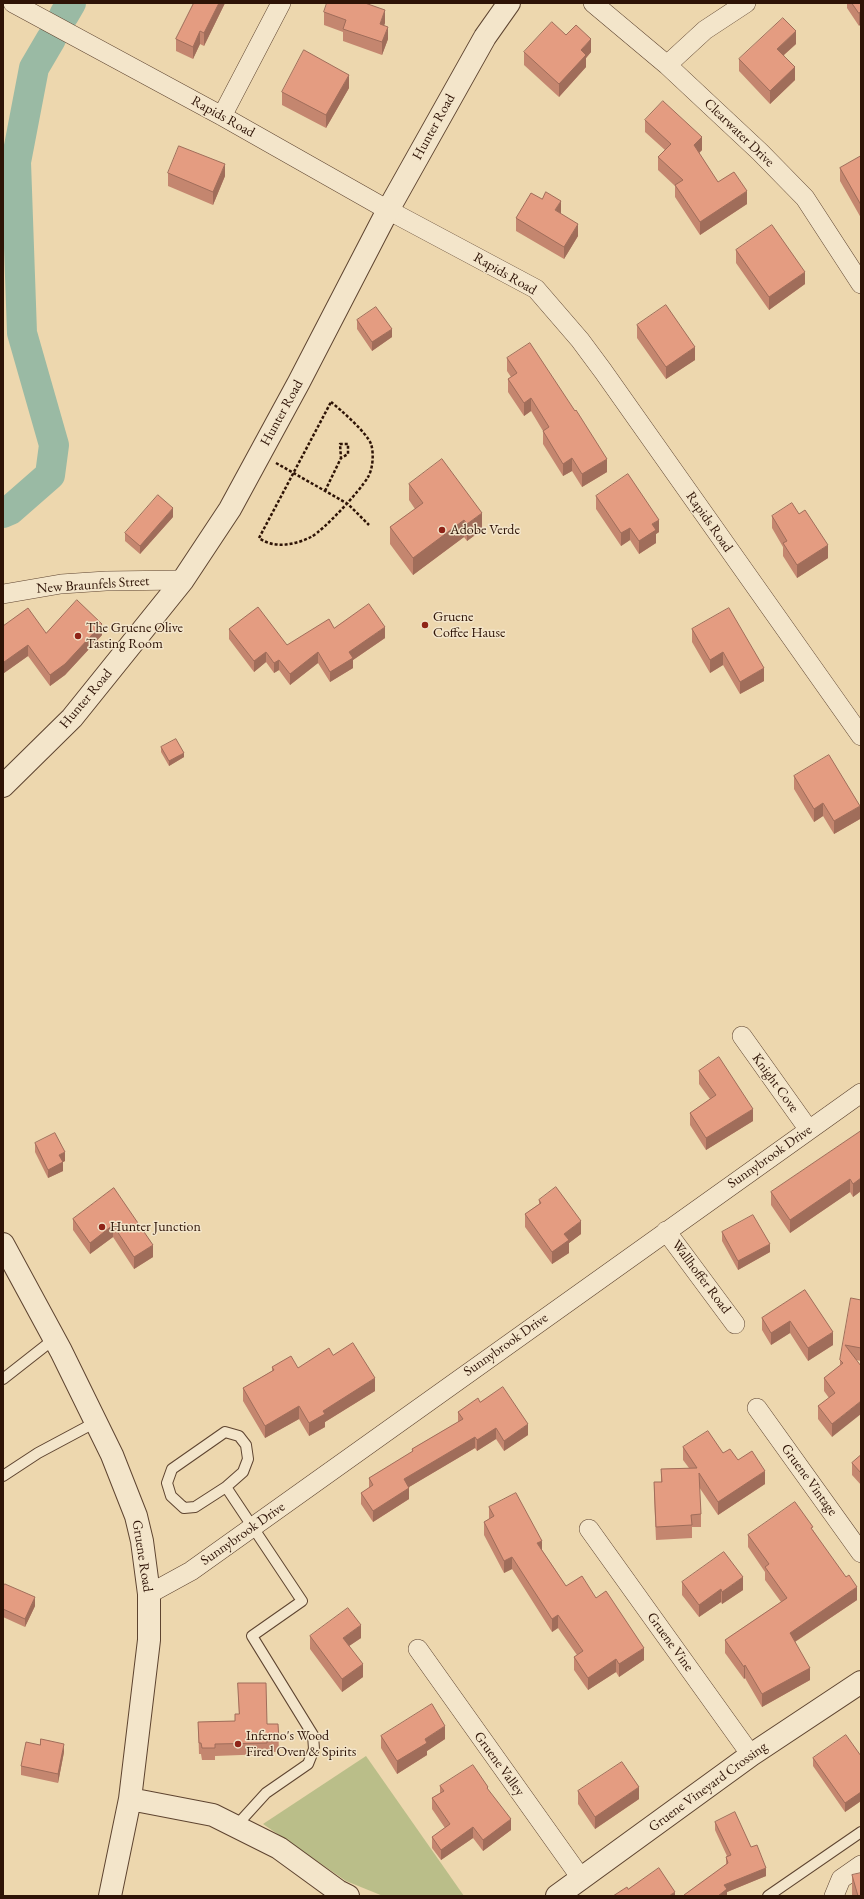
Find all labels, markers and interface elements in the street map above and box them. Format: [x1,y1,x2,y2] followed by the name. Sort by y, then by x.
[409,91,459,163] street label: Hunter Road
[188,93,258,141] street label: Rapids Road
[700,95,778,171] street label: Clearwater Drive
[471,249,539,299] street label: Rapids Road
[257,377,307,449] street label: Hunter Road
[682,489,736,555] street label: Rapids Road
[450,522,520,538] place label: Adobe Verde
[437,525,447,535] marker: Adobe Verde
[36,573,150,597] street label: New Braunfels Street
[433,609,505,642] place label: Gruene Coffee Hause
[86,620,183,652] place label: The Gruene Olive Tasting Room
[420,620,430,630] marker: Gruene Coffee Hause
[73,631,83,641] marker: The Gruene Olive Tasting Room
[56,666,116,732] street label: Hunter Road
[748,1050,802,1116] street label: Knight Cove
[725,1122,815,1192] street label: Sunnybrook Drive
[110,1219,201,1235] place label: Hunter Junction
[97,1222,107,1232] marker: Hunter Junction
[668,1237,734,1317] street label: Wallhoffer Road
[461,1310,551,1380] street label: Sunnybrook Drive
[777,1441,841,1519] street label: Gruene Vintage
[198,1499,288,1569] street label: Sunnybrook Drive
[128,1519,156,1593] street label: Gruene Road
[643,1609,697,1675] street label: Gruene Vine
[246,1728,356,1760] place label: Inferno's Wood Fired Oven & Spirits
[470,1729,528,1799] street label: Gruene Valley
[645,1738,771,1836] street label: Gruene Vineyard Crossing
[233,1739,243,1749] marker: Inferno's Wood Fired Oven & Spirits

